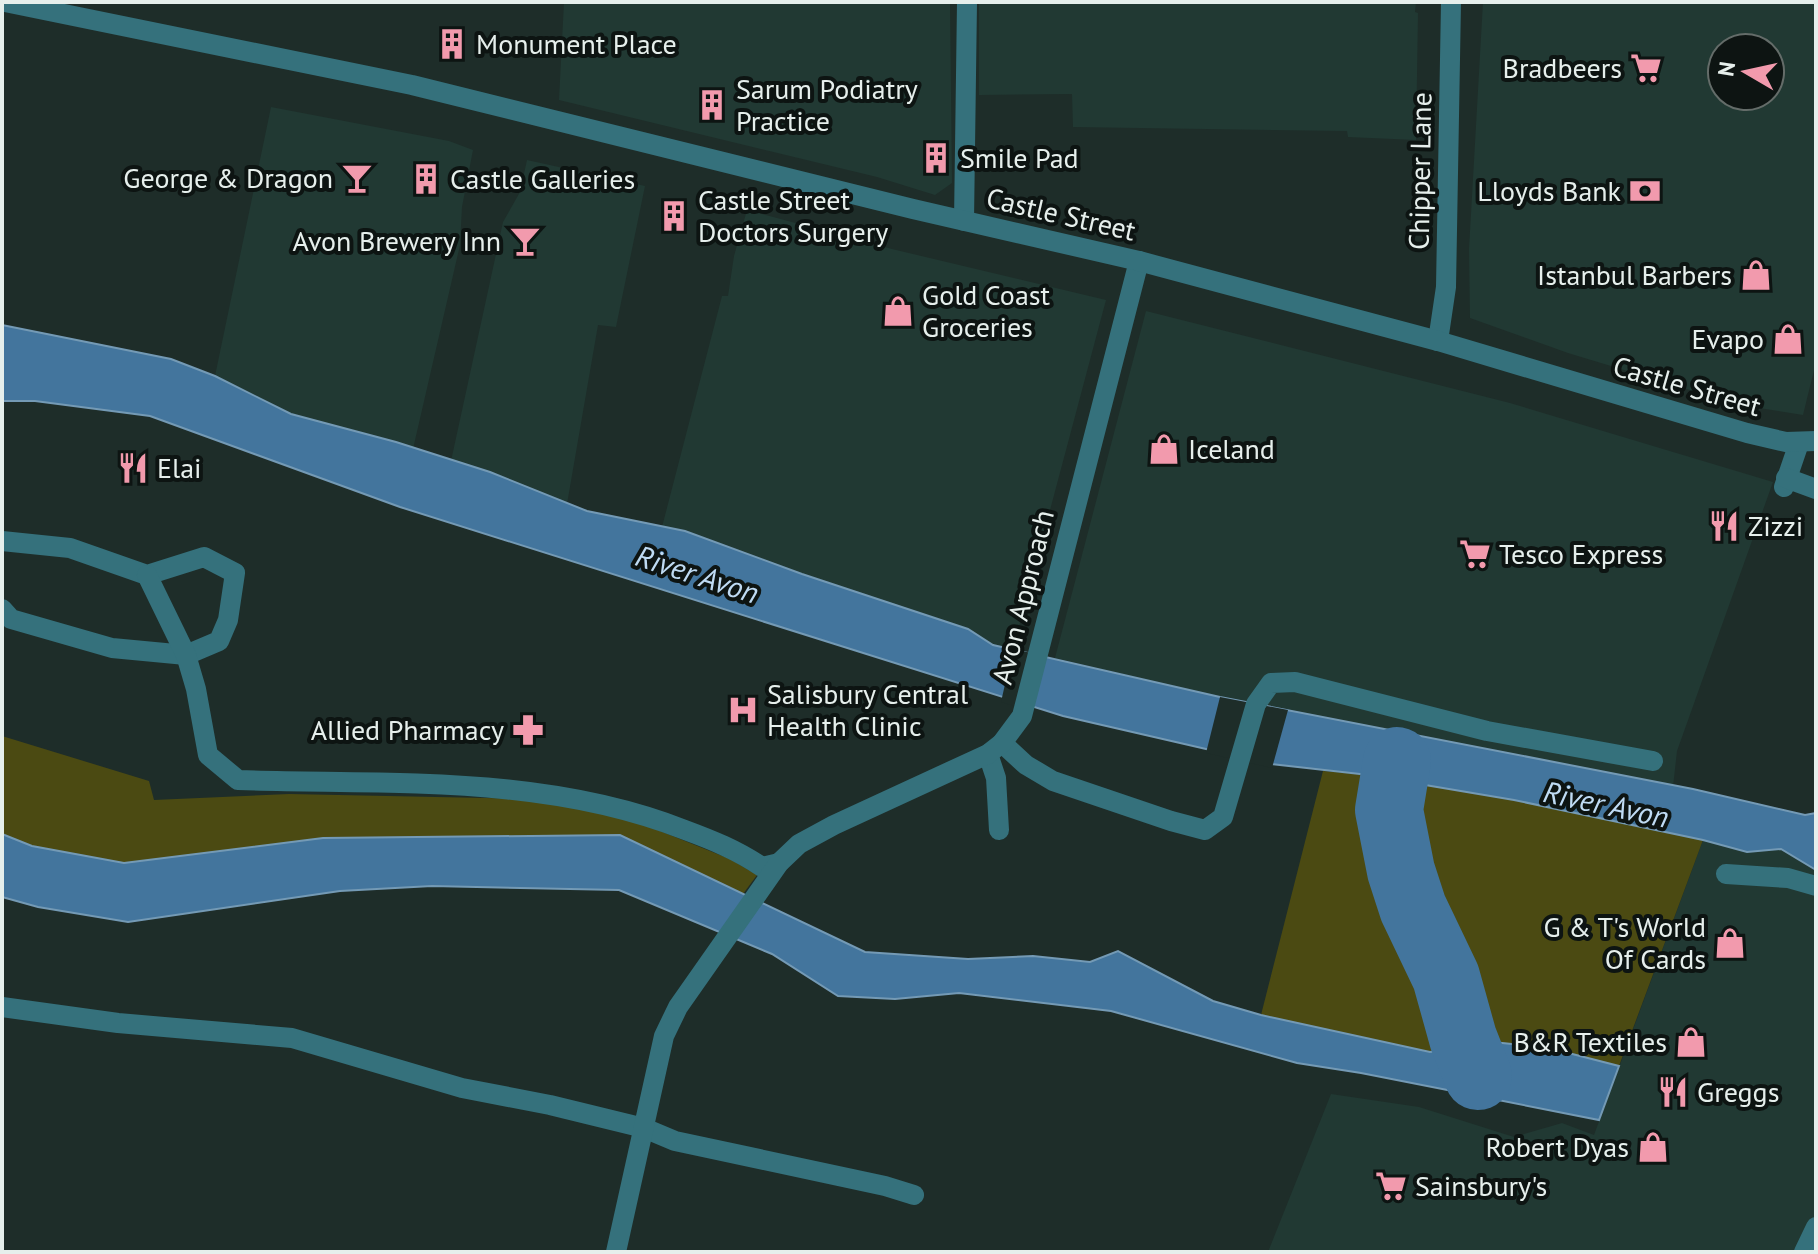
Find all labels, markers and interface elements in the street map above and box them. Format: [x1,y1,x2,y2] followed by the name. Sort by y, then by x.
[476,25,677,62] place label: Monument Place
[435,27,469,61] building icon: Monument Place
[1706,32,1786,112] north arrow
[1503,49,1622,86] place label: Bradbeers
[1629,51,1663,85] supermarket icon: Bradbeers
[1711,60,1741,78] text: N
[736,70,918,139] place label: Sarum Podiatry Practice
[695,88,729,122] building icon: Sarum Podiatry Practice
[1400,92,1439,250] street label: Chipper Lane
[960,139,1079,176] place label: Smile Pad
[919,141,953,175] building icon: Smile Pad
[123,159,333,196] place label: George & Dragon
[450,160,635,197] place label: Castle Galleries
[340,161,374,195] bar icon: George & Dragon
[409,162,443,196] building icon: Castle Galleries
[1477,172,1622,209] place label: Lloyds Bank
[1628,174,1662,208] bank icon: Lloyds Bank
[983,178,1140,249] street label: Castle Street
[698,181,888,250] place label: Castle Street Doctors Surgery
[657,199,691,233] building icon: Castle Street Doctors Surgery
[293,222,501,259] place label: Avon Brewery Inn
[508,224,542,258] bar icon: Avon Brewery Inn
[1537,256,1732,293] place label: Istanbul Barbers
[1739,258,1773,292] shop icon: Istanbul Barbers
[922,276,1051,345] place label: Gold Coast Groceries
[881,294,915,328] shop icon: Gold Coast Groceries
[1691,320,1764,357] place label: Evapo
[1771,322,1805,356] shop icon: Evapo
[1609,347,1766,424] street label: Castle Street
[1188,430,1275,467] place label: Iceland
[1147,432,1181,466] shop icon: Iceland
[157,449,202,486] place label: Elai
[116,451,150,485] restaurant icon: Elai
[983,506,1062,688] street label: Avon Approach
[1748,507,1803,544] place label: Zizzi
[1707,509,1741,543] restaurant icon: Zizzi
[631,535,764,612] water label: River Avon
[1499,535,1663,572] place label: Tesco Express
[1458,537,1492,571] supermarket icon: Tesco Express
[767,675,968,744] place label: Salisbury Central Health Clinic
[726,693,760,727] hospital icon: Salisbury Central Health Clinic
[311,711,504,748] place label: Allied Pharmacy
[511,713,545,747] pharmacy icon: Allied Pharmacy
[1540,771,1673,836] water label: River Avon
[1544,908,1706,977] place label: G & T's World Of Cards
[1713,926,1747,960] shop icon: G & T's World Of Cards
[1513,1023,1667,1060] place label: B&R Textiles
[1674,1025,1708,1059] shop icon: B&R Textiles
[1697,1073,1779,1110] place label: Greggs
[1656,1075,1690,1109] restaurant icon: Greggs
[1485,1128,1629,1165] place label: Robert Dyas
[1636,1130,1670,1164] shop icon: Robert Dyas
[1415,1167,1547,1204] place label: Sainsbury's
[1374,1169,1408,1203] supermarket icon: Sainsbury's

